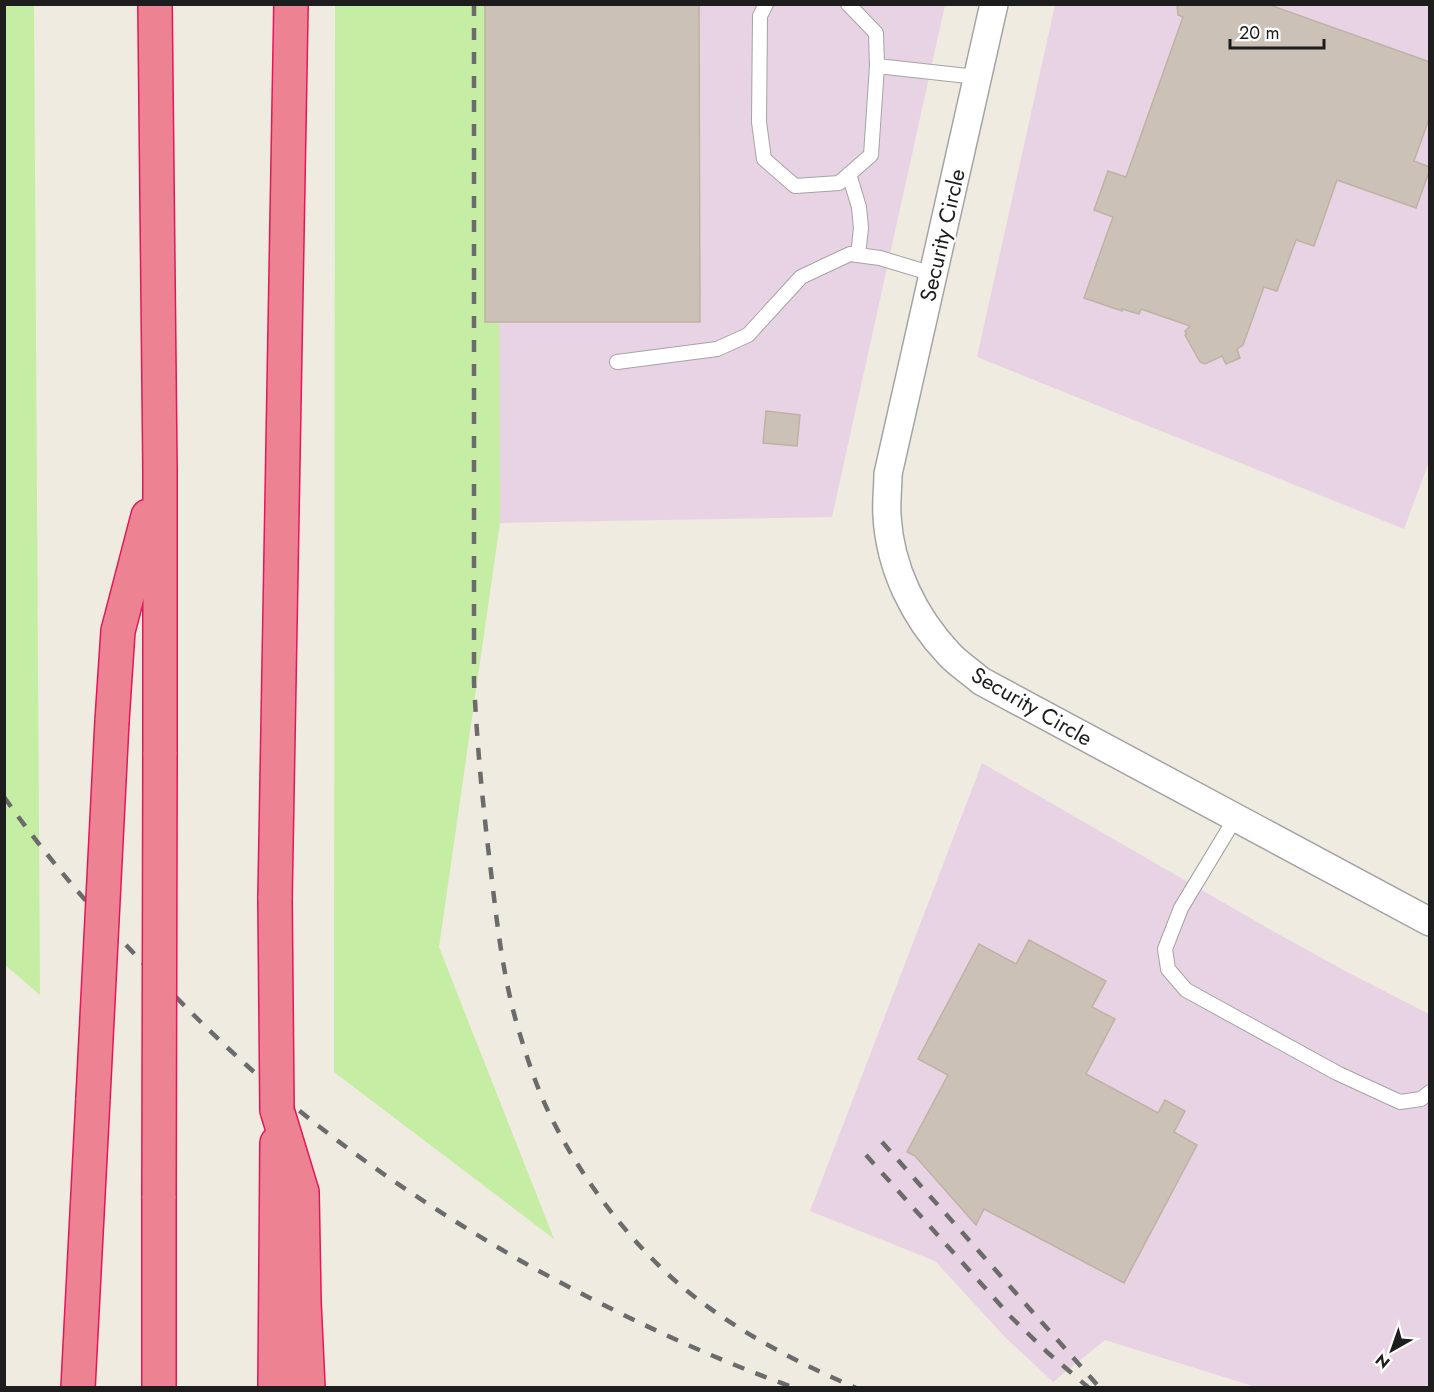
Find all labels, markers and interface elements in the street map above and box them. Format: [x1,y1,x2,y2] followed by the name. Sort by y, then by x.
[1230,12,1324,50] scale bar
[1239,20,1279,46] text: 20 m
[911,166,973,304] street label: Security Circle
[965,658,1099,754] street label: Security Circle
[1362,1320,1422,1380] north arrow
[1370,1348,1395,1374] text: N

